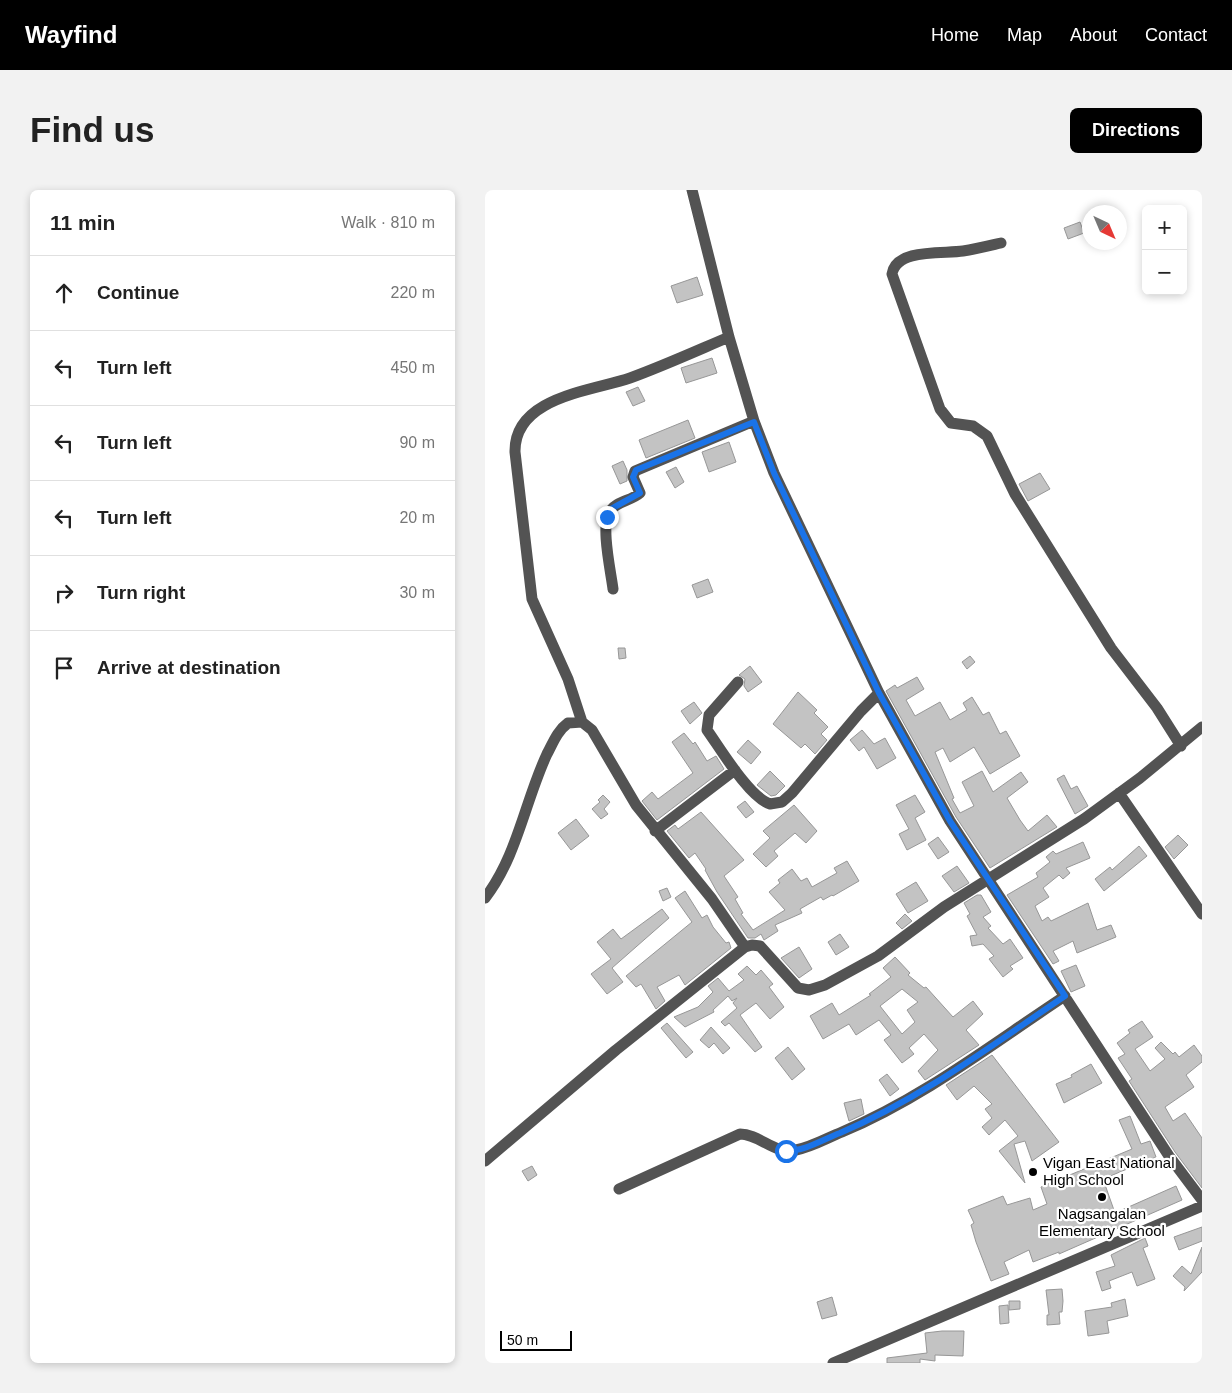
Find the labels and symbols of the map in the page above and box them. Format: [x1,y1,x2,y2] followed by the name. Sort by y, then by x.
[1082,205,1127,250] north arrow
[596,506,619,529] route end
[775,1140,798,1163] route start
[1043,1154,1174,1188] place label: Vigan East National High School
[1027,1166,1039,1178] marker: Vigan East National High School
[1096,1191,1108,1203] marker: Nagsangalan Elementary School
[1039,1205,1165,1239] place label: Nagsangalan Elementary School
[500,1328,573,1351] scale bar

